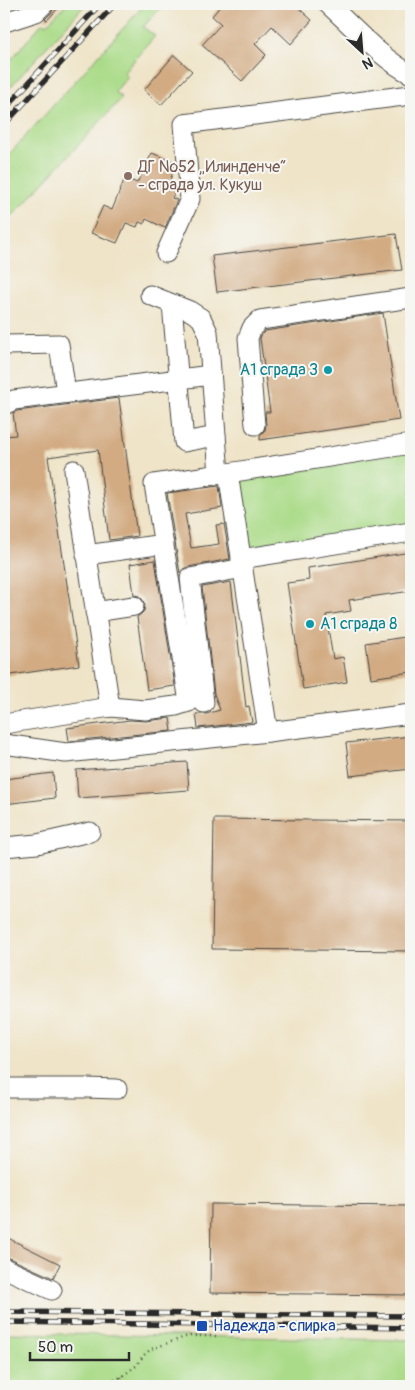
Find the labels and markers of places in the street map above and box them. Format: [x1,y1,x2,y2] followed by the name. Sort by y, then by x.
[137,157,287,195] place label: ДГ №52 „Илинденче“ - сграда ул. Кукуш
[122,170,134,182] marker: ДГ №52 „Илинденче“ - сграда ул. Кукуш
[240,360,318,380] place label: А1 сграда 3
[322,364,334,376] marker: А1 сграда 3
[320,614,397,634] place label: А1 сграда 8
[304,618,316,630] marker: А1 сграда 8
[213,1316,336,1336] place label: Надежда - спирка
[195,1319,209,1333] marker: Надежда - спирка

